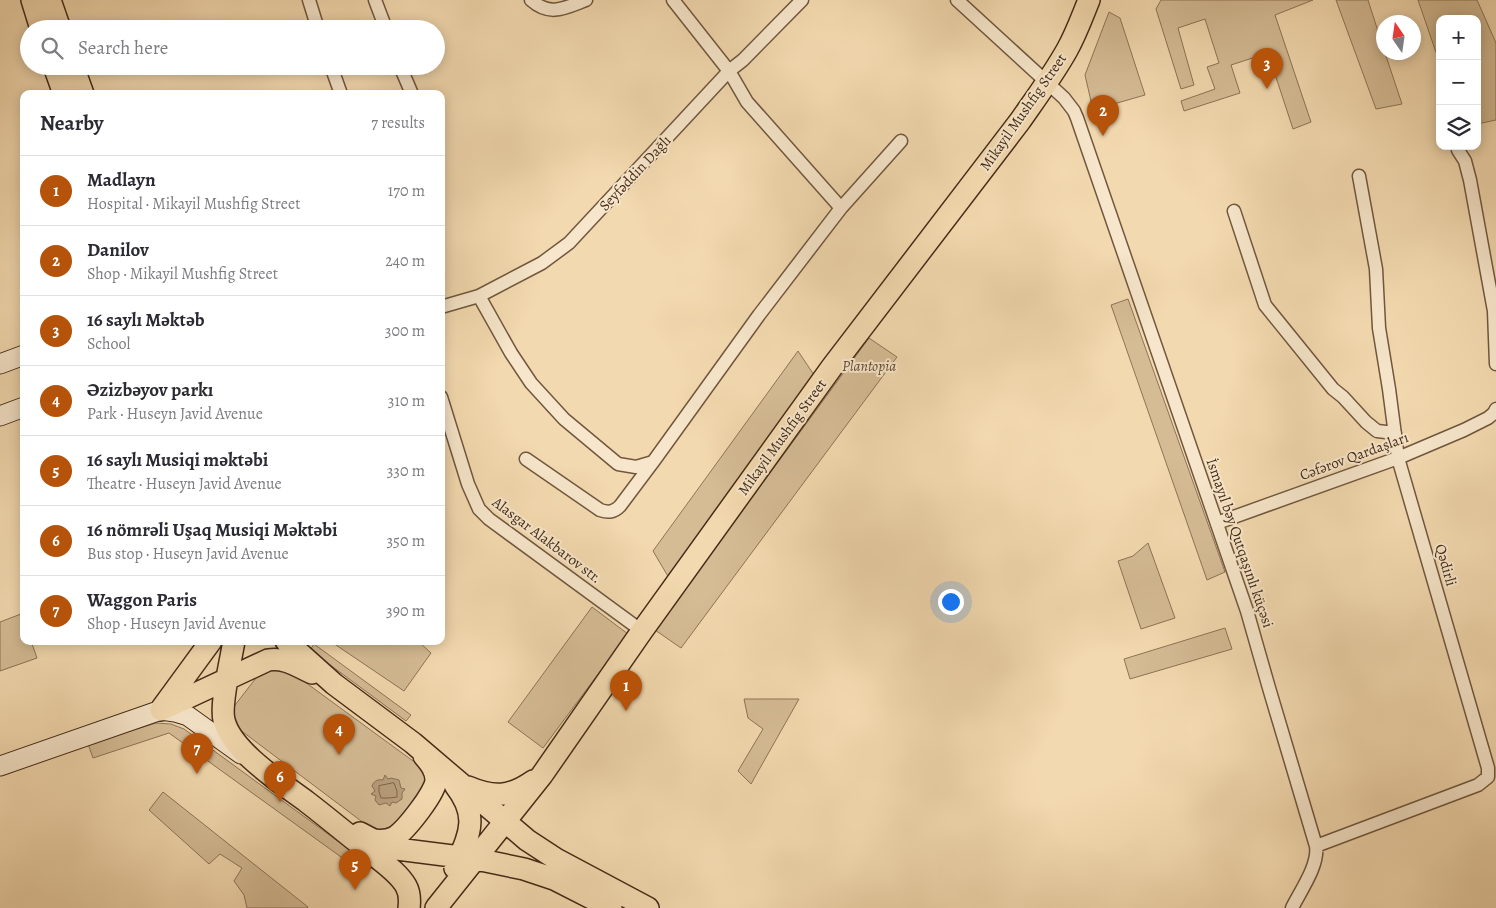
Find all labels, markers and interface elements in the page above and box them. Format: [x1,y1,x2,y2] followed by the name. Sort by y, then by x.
[1376,15,1421,60] north arrow
[1436,15,1481,150] map controls
[1436,15,1481,60] button: +
[20,20,445,75] search box
[38,34,66,62] icon: search
[78,35,168,61] text: Search here
[1251,48,1283,89] pin: 3
[975,49,1071,175] street label: Mikayil Mushfig Street
[1436,60,1481,105] button: −
[1087,95,1119,136] pin: 2
[1436,105,1481,150] button: layers
[40,109,103,137] text: Nearby
[371,112,425,134] text: 7 results
[595,131,675,215] street label: Seyfəddin Dağlı
[87,167,156,193] text: Madlayn
[53,180,59,202] text: 1
[388,180,425,202] text: 170 m
[87,193,300,215] text: Hospital · Mikayil Mushfig Street
[87,237,149,263] text: Danilov
[52,250,60,272] text: 2
[385,250,425,272] text: 240 m
[87,263,278,285] text: Shop · Mikayil Mushfig Street
[87,307,204,333] text: 16 saylı Məktəb
[53,320,59,342] text: 3
[385,320,425,342] text: 300 m
[87,333,130,355] text: School
[842,356,896,376] park label: Plantopia
[733,375,831,499] street label: Mikayil Mushfig Street
[87,377,213,403] text: Əzizbəyov parkı
[52,390,60,412] text: 4
[388,390,425,412] text: 310 m
[87,403,263,425] text: Park · Huseyn Javid Avenue
[1297,427,1411,485] street label: Cəfərov Qardaşları
[87,447,268,473] text: 16 saylı Musiqi məktəbi
[1202,456,1278,630] street label: İsmayıl bəy Qutqaşınlı küçəsi
[53,460,59,482] text: 5
[387,460,425,482] text: 330 m
[87,473,282,495] text: Theatre · Huseyn Javid Avenue
[488,492,606,588] street label: Alasgar Alakbarov str.
[87,517,338,543] text: 16 nömrəli Uşaq Musiqi Məktəbi
[52,530,60,552] text: 6
[386,530,425,552] text: 350 m
[1430,542,1462,588] street label: Qədirli
[87,543,289,565] text: Bus stop · Huseyn Javid Avenue
[87,587,197,613] text: Waggon Paris
[938,589,964,615] your location
[53,600,59,622] text: 7
[386,600,425,622] text: 390 m
[87,613,266,635] text: Shop · Huseyn Javid Avenue
[610,670,642,711] pin: 1
[323,714,355,755] pin: 4
[181,733,213,774] pin: 7
[264,761,296,802] pin: 6
[339,849,371,890] pin: 5

